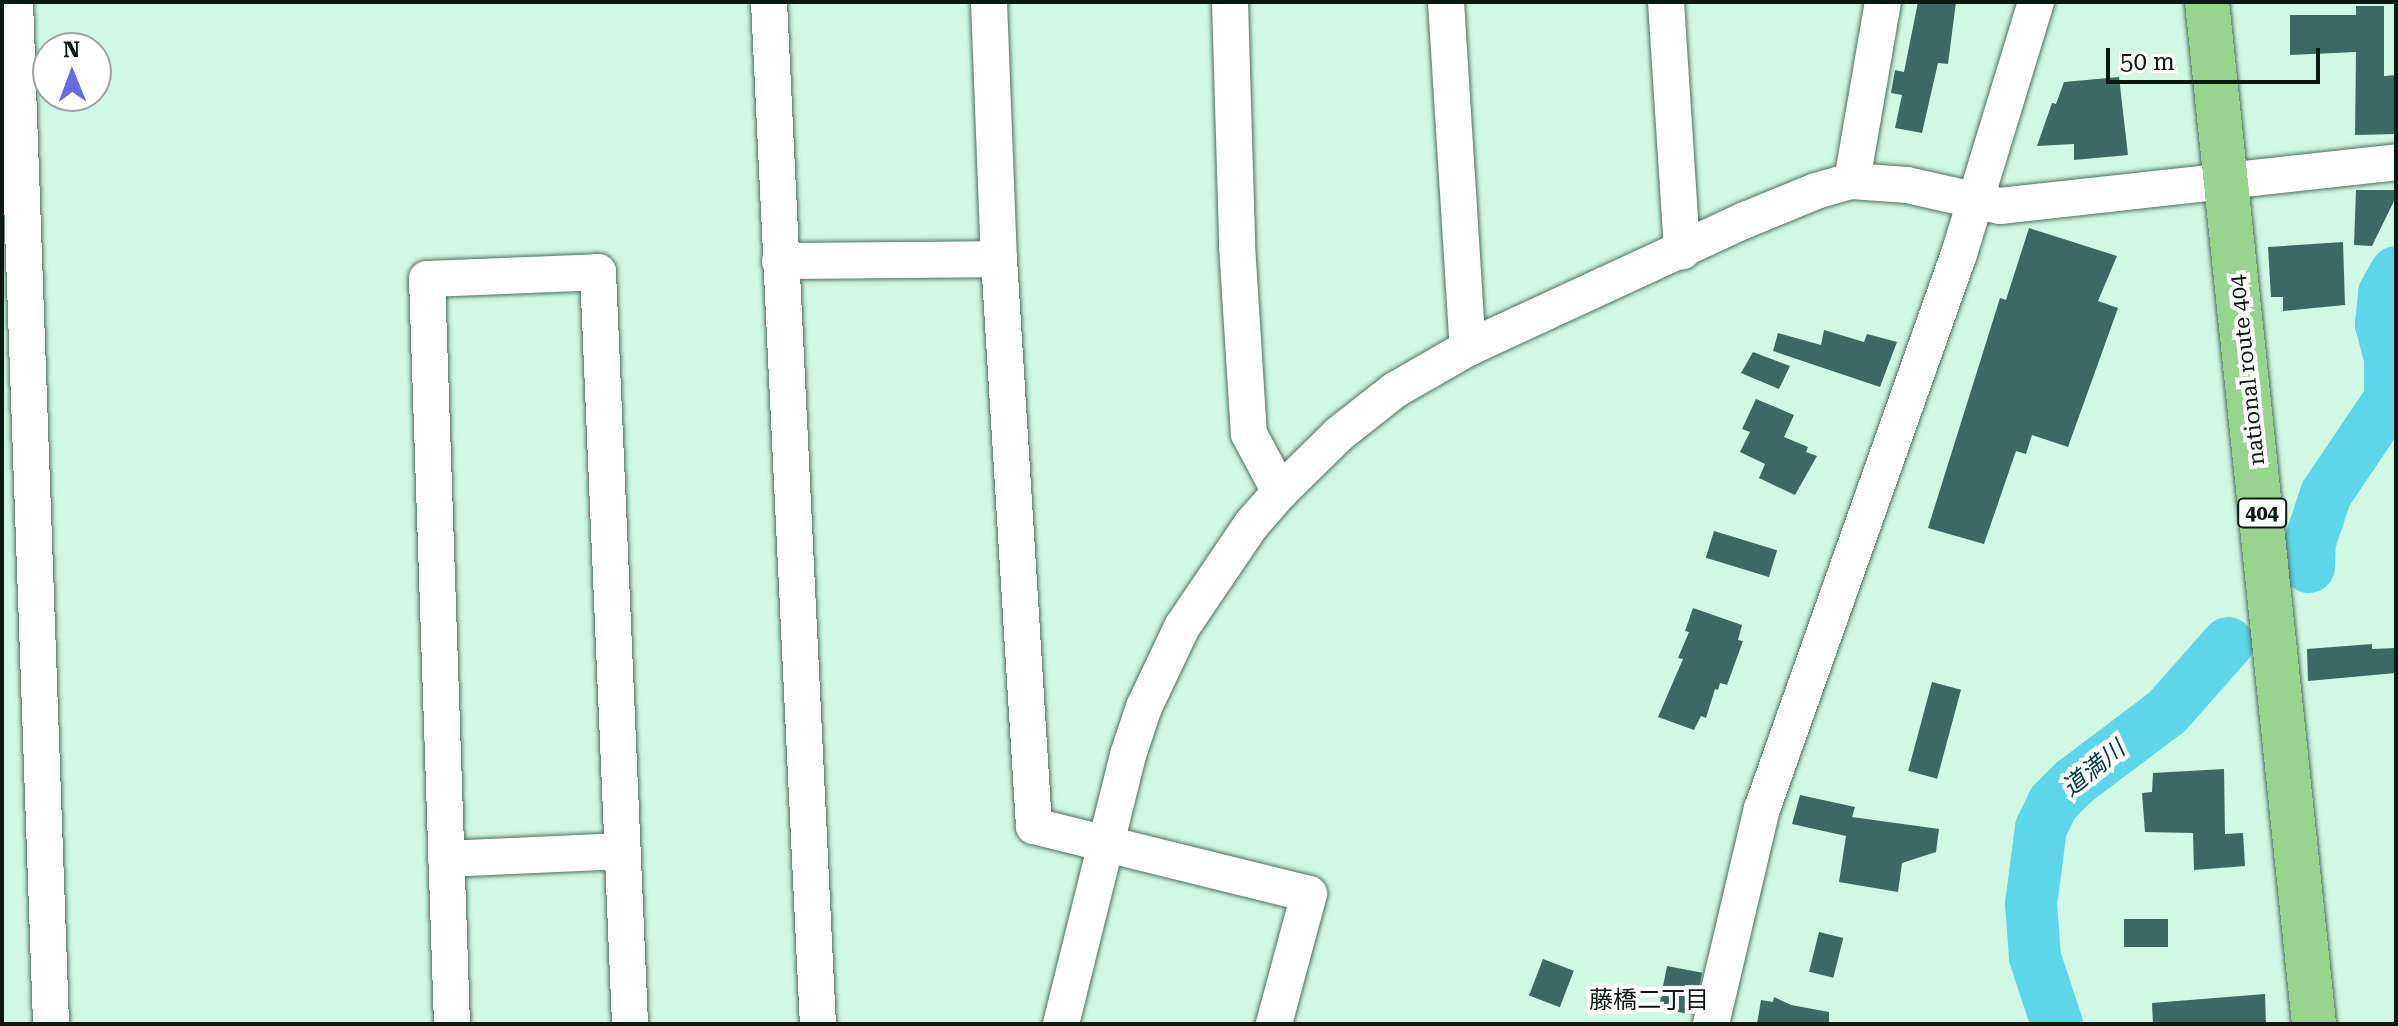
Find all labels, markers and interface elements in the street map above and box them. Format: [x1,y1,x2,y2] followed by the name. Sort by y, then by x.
[32,32,112,112] north arrow
[2110,32,2324,82] scale bar
[63,37,80,62] text: N
[2120,48,2175,76] text: 50 m
[2224,273,2270,467] street label: national route 404
[2236,497,2288,529] road number: 404
[2057,735,2131,803] water label: 道満川
[1589,987,1709,1015] district label: 藤橋二丁目

